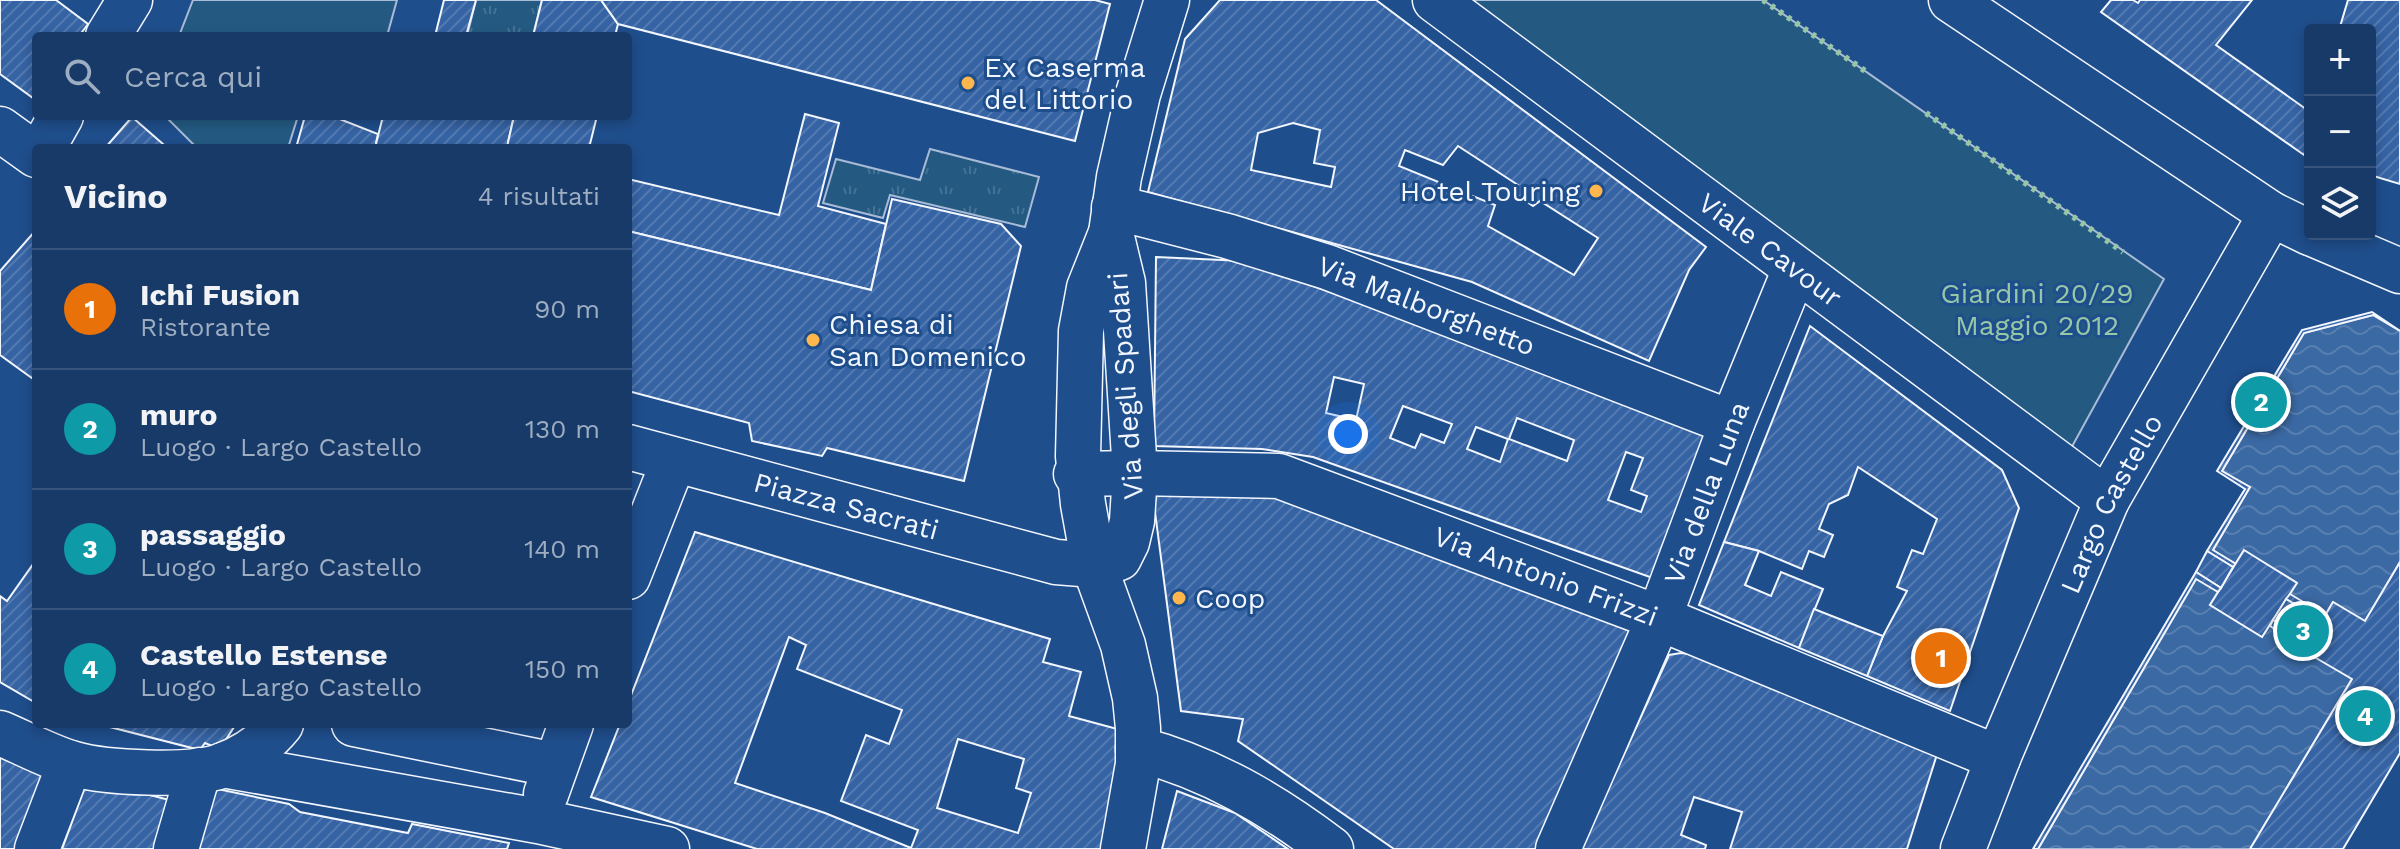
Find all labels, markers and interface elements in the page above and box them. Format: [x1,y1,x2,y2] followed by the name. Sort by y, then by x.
[2304,24,2376,240] map controls
[2304,24,2376,96] button: +
[32,32,632,120] search box
[984,51,1146,116] place label: Ex Caserma del Littorio
[60,54,104,98] icon: search
[124,59,262,94] text: Cerca qui
[959,74,977,92] marker: Ex Caserma del Littorio
[2304,96,2376,168] button: −
[2304,168,2376,240] button: layers
[1400,175,1580,208] place label: Hotel Touring
[64,176,168,216] text: Vicino
[478,181,600,211] text: 4 risultati
[1587,182,1605,200] marker: Hotel Touring
[1692,186,1848,314] street label: Viale Cavour
[1313,249,1540,363] street label: Via Malborghetto
[1101,271,1150,501] street label: Via degli Spadari
[140,277,300,312] text: Ichi Fusion
[1940,277,2134,342] park label: Giardini 20/29 Maggio 2012
[84,294,96,324] text: 1
[534,294,600,324] text: 90 m
[829,308,1027,373] place label: Chiesa di San Domenico
[140,312,271,342] text: Ristorante
[804,331,822,349] marker: Chiesa di San Domenico
[2235,372,2287,432] pin: 2
[1657,396,1756,589] street label: Via della Luna
[140,397,217,432] text: muro
[2053,408,2170,598] street label: Largo Castello
[82,414,98,444] text: 2
[525,414,600,444] text: 130 m
[1328,414,1368,454] your location
[140,432,422,462] text: Luogo · Largo Castello
[750,466,942,547] street label: Piazza Sacrati
[140,517,286,552] text: passaggio
[1429,519,1662,633] street label: Via Antonio Frizzi
[82,534,98,564] text: 3
[524,534,600,564] text: 140 m
[140,552,422,582] text: Luogo · Largo Castello
[1195,582,1265,615] place label: Coop
[1170,589,1188,607] marker: Coop
[2277,601,2329,661] pin: 3
[1915,628,1967,688] pin: 1
[140,637,388,672] text: Castello Estense
[82,654,98,684] text: 4
[525,654,600,684] text: 150 m
[140,672,422,702] text: Luogo · Largo Castello
[2339,686,2391,746] pin: 4

